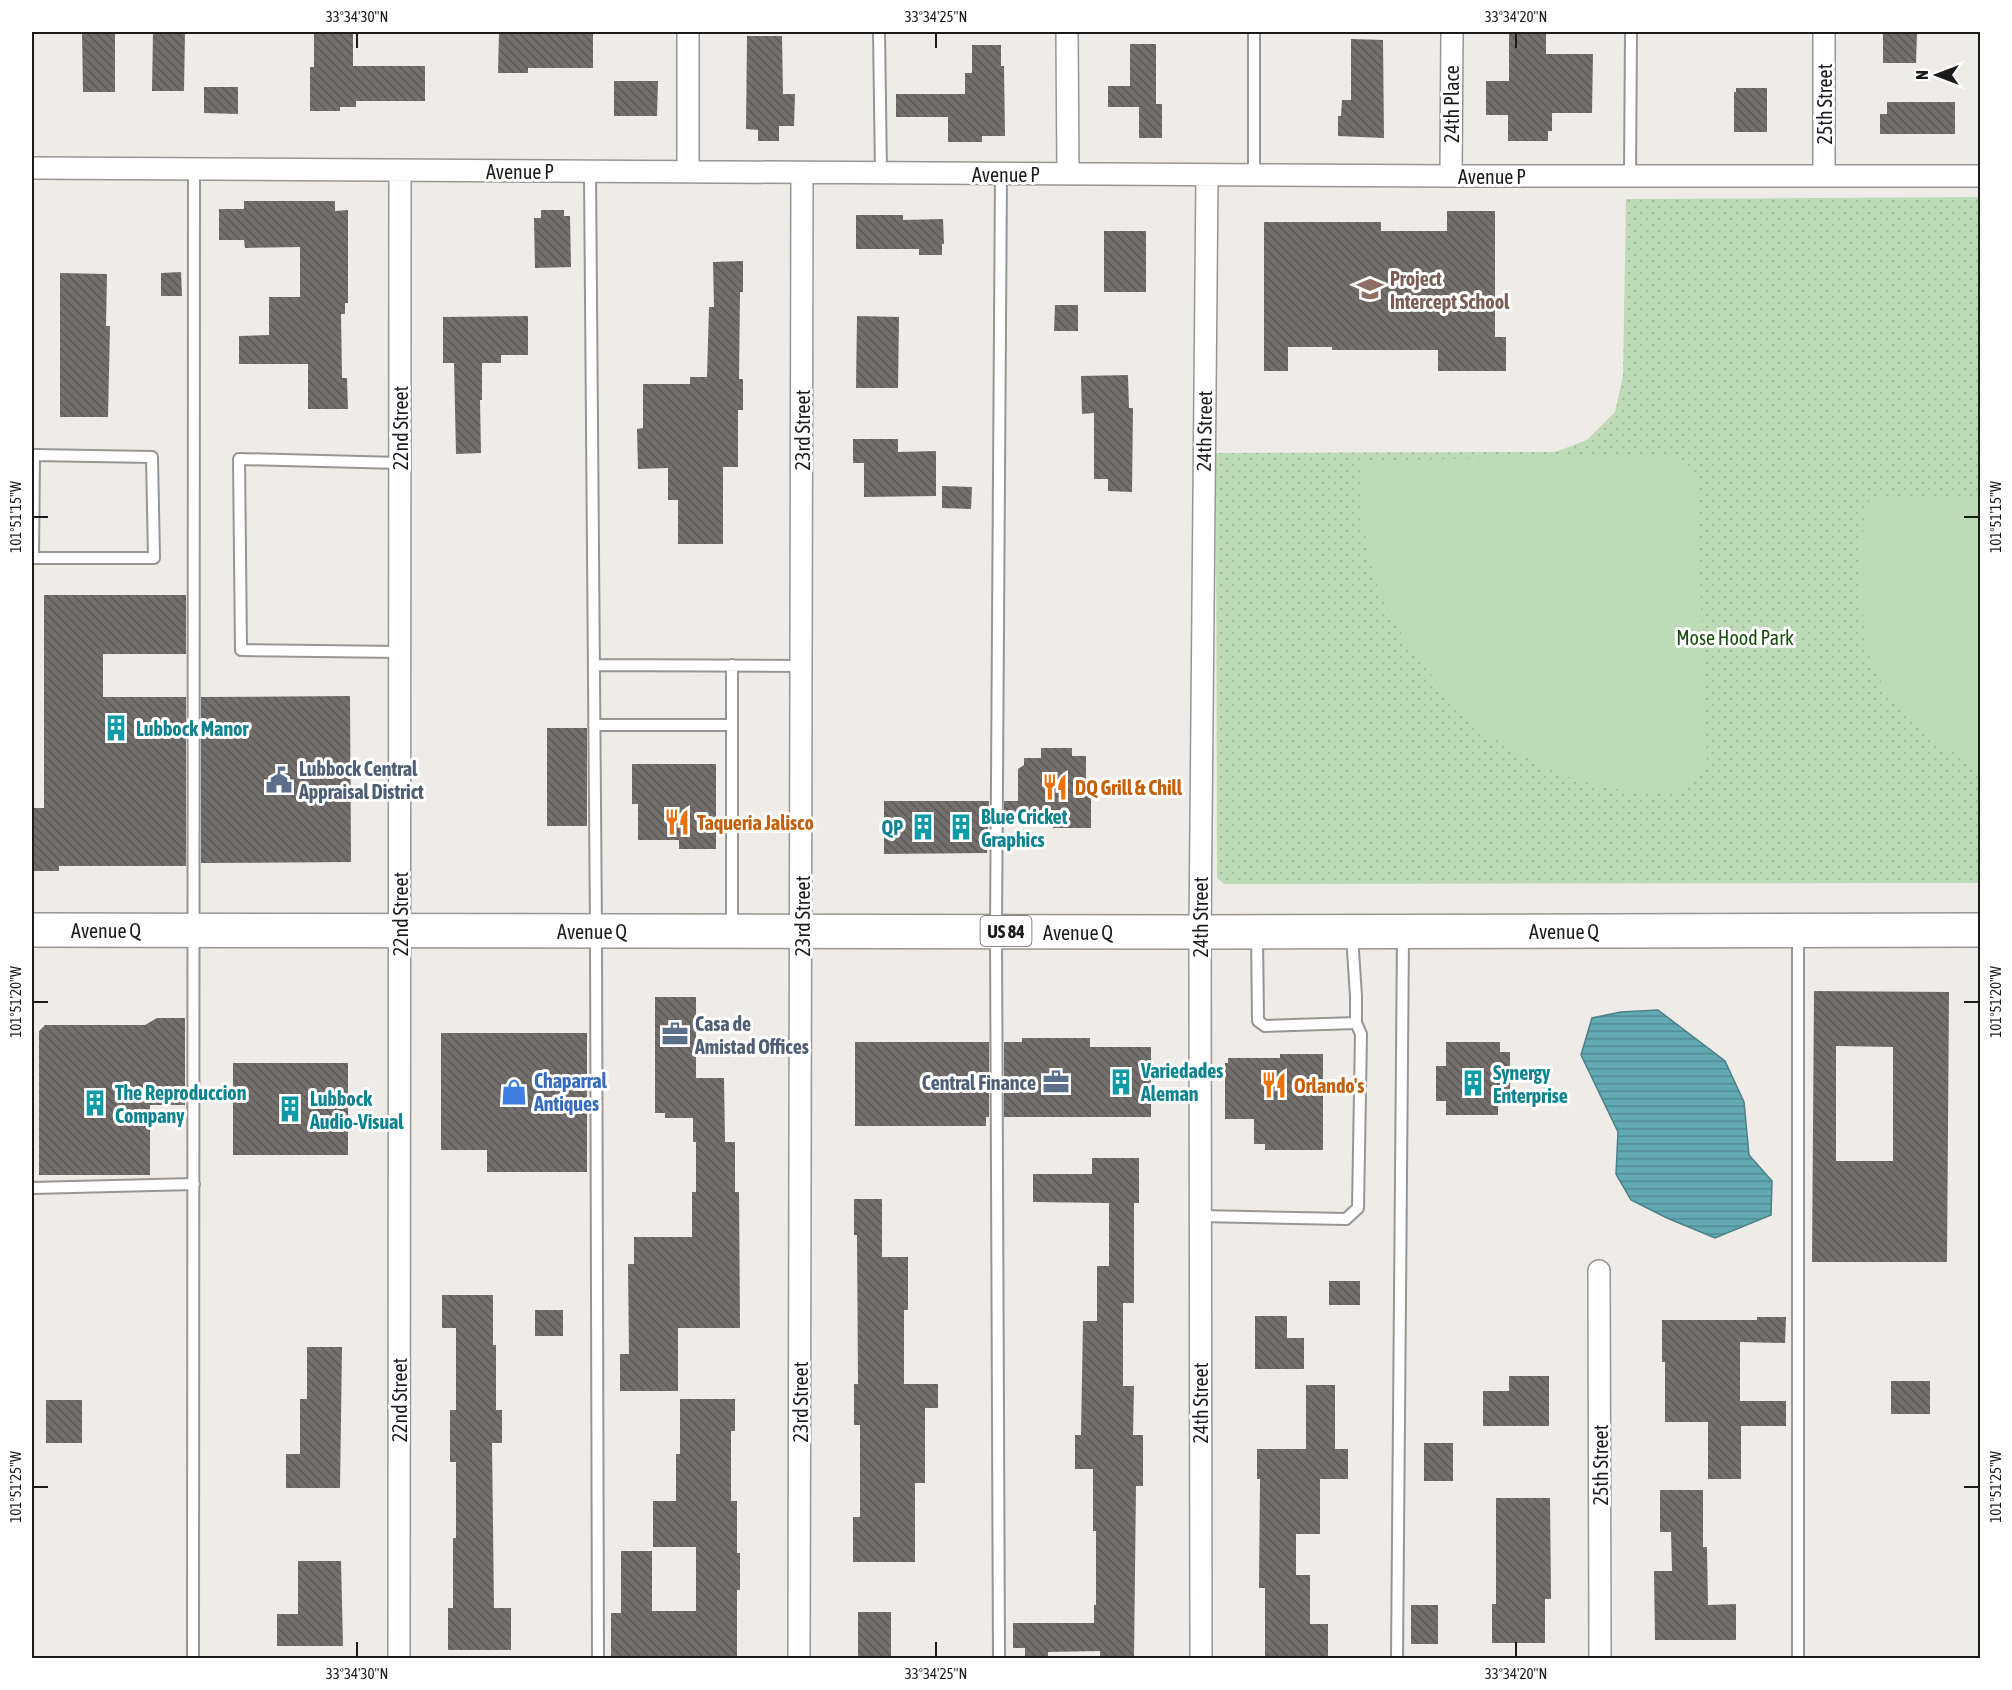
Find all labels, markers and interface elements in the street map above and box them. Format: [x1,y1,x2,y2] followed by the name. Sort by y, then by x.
[326,8,388,25] text: 33°34'30"N
[905,8,967,25] text: 33°34'25"N
[1485,8,1547,25] text: 33°34'20"N
[1907,45,1967,105] north arrow
[1813,63,1836,144] street label: 25th Street
[1440,65,1463,143] street label: 24th Place
[1913,70,1931,80] text: N
[486,160,554,183] street label: Avenue P
[972,163,1040,186] street label: Avenue P
[1458,165,1526,188] street label: Avenue P
[1390,267,1510,313] place label: Project Intercept School
[1355,274,1385,304] school or university icon: Project Intercept School
[389,385,412,470] street label: 22nd Street
[791,389,814,470] street label: 23rd Street
[1192,390,1216,472] street label: 24th Street
[7,481,24,553] text: 101°51'15"W
[1987,481,2004,553] text: 101°51'15"W
[1676,626,1794,649] park label: Mose Hood Park
[101,713,131,743] building icon: Lubbock Manor
[136,717,249,740] place label: Lubbock Manor
[298,757,424,803] place label: Lubbock Central Appraisal District
[264,765,294,795] public building icon: Lubbock Central Appraisal District
[1040,772,1070,802] restaurant icon: DQ Grill & Chill
[1075,776,1183,799] place label: DQ Grill & Chill
[981,805,1068,851] place label: Blue Cricket Graphics
[662,807,692,837] restaurant icon: Taqueria Jalisco
[697,811,814,834] place label: Taqueria Jalisco
[908,812,938,842] building icon: QP
[946,812,976,842] building icon: Blue Cricket Graphics
[882,816,903,839] place label: QP
[389,871,412,956] street label: 22nd Street
[791,875,814,956] street label: 23rd Street
[1189,876,1212,957] street label: 24th Street
[980,916,1032,946] road number: US 84
[71,919,141,942] street label: Avenue Q
[557,920,627,943] street label: Avenue Q
[1529,920,1599,943] street label: Avenue Q
[1043,921,1113,944] street label: Avenue Q
[7,966,24,1038] text: 101°51'20"W
[1987,966,2004,1038] text: 101°51'20"W
[694,1012,809,1058] place label: Casa de Amistad Offices
[660,1019,690,1049] office icon: Casa de Amistad Offices
[1140,1059,1223,1105] place label: Variedades Aleman
[1493,1061,1568,1107] place label: Synergy Enterprise
[1041,1067,1071,1097] office icon: Central Finance
[1106,1067,1136,1097] building icon: Variedades Aleman
[1458,1068,1488,1098] building icon: Synergy Enterprise
[533,1069,607,1115] place label: Chaparral Antiques
[1259,1070,1289,1100] restaurant icon: Orlando's
[922,1071,1036,1094] place label: Central Finance
[1294,1074,1364,1097] place label: Orlando's
[499,1077,529,1107] shop icon: Chaparral Antiques
[115,1081,246,1127] place label: The Reproduccion Company
[309,1087,404,1133] place label: Lubbock Audio-Visual
[80,1088,110,1118] building icon: The Reproduccion Company
[275,1094,305,1124] building icon: Lubbock Audio-Visual
[388,1357,411,1442] street label: 22nd Street
[789,1361,812,1442] street label: 23rd Street
[1189,1362,1212,1443] street label: 24th Street
[1589,1424,1612,1505] street label: 25th Street
[7,1451,24,1523] text: 101°51'25"W
[1987,1451,2004,1523] text: 101°51'25"W
[326,1665,388,1682] text: 33°34'30"N
[905,1665,967,1682] text: 33°34'25"N
[1485,1665,1547,1682] text: 33°34'20"N

